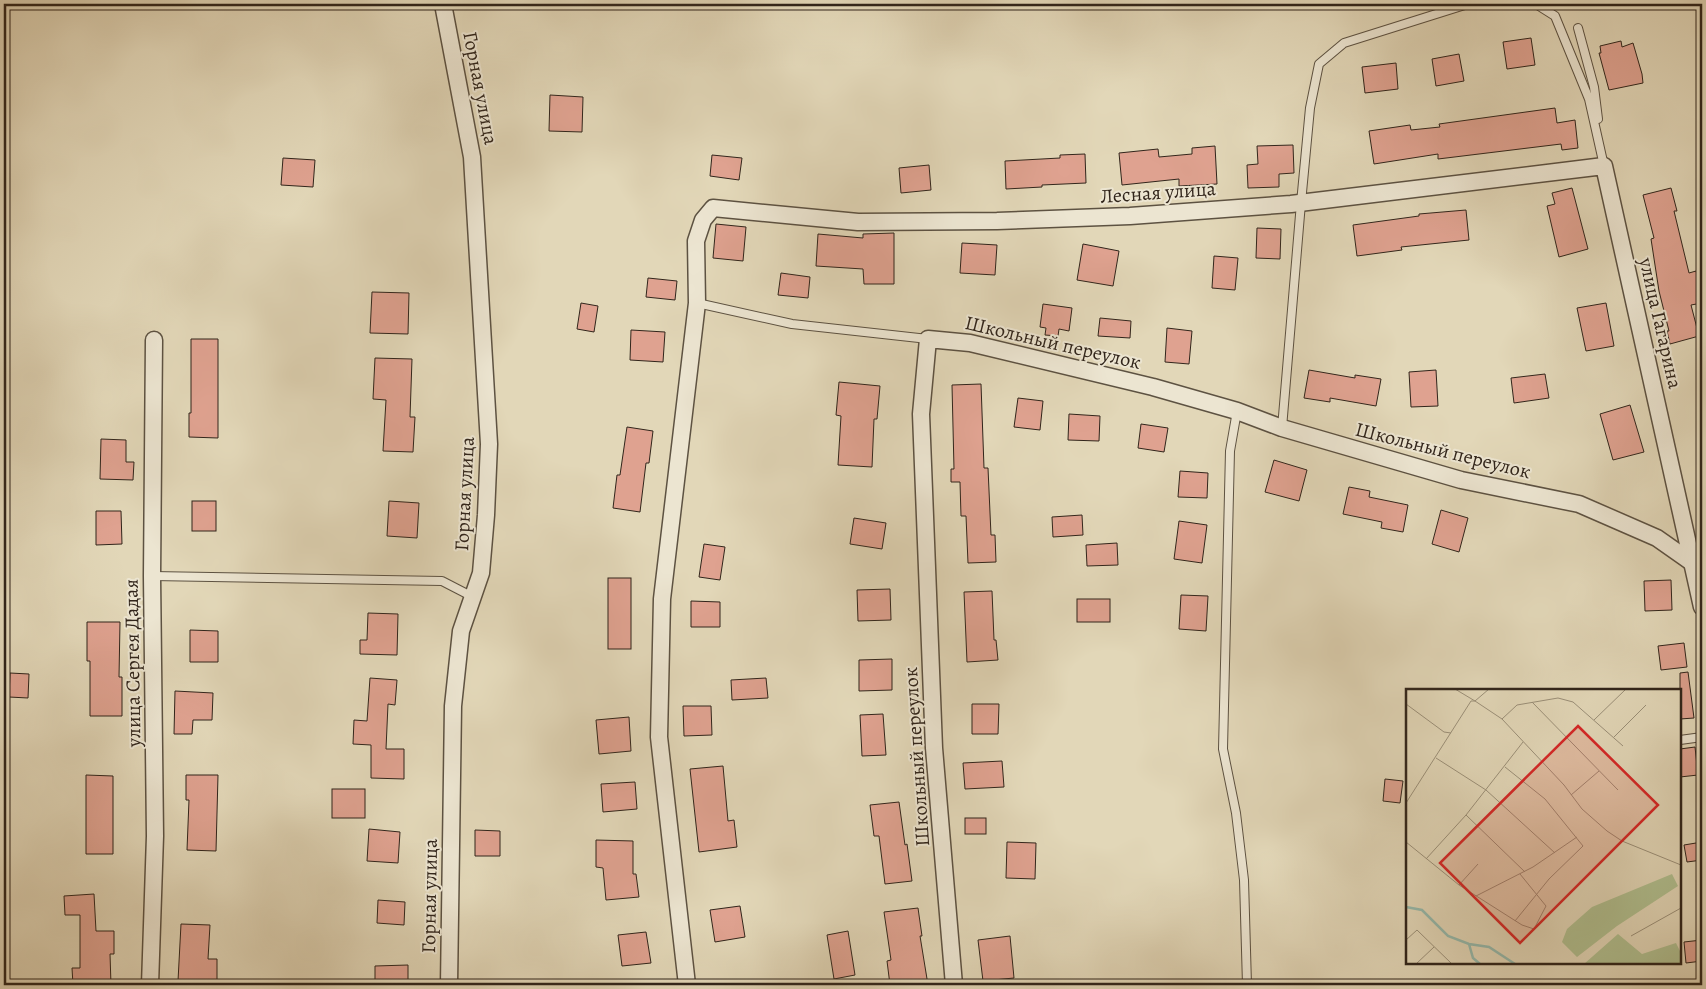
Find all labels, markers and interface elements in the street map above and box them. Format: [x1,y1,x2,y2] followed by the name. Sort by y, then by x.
[456,29,505,148] street label: Горная улица
[1099,175,1218,210] street label: Лесная улица
[1632,254,1689,392] street label: улица Гагарина
[962,309,1144,376] street label: Школьный переулок
[1352,416,1534,485] street label: Школьный переулок
[448,435,481,552] street label: Горная улица
[118,579,147,748] street label: улица Сергея Дадая
[897,666,936,848] street label: Школьный переулок
[1406,689,1681,964] inset map
[415,838,444,954] street label: Горная улица

